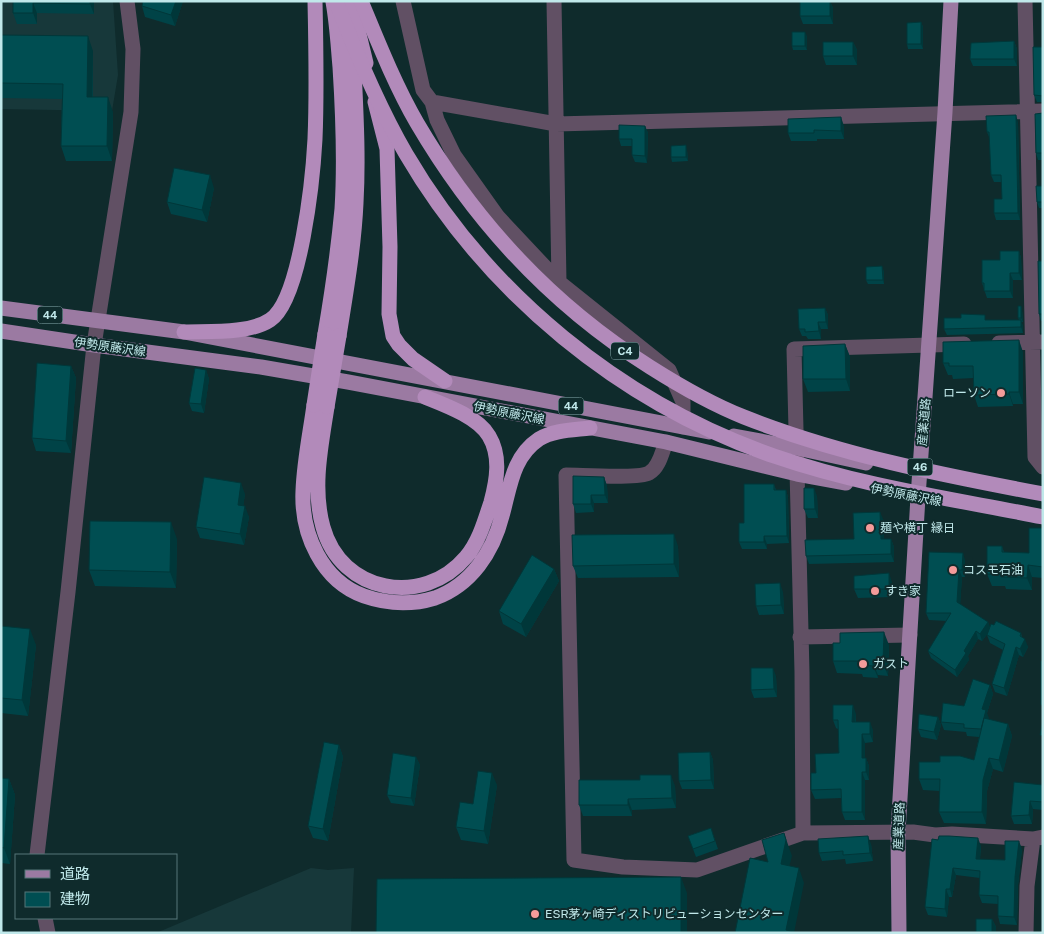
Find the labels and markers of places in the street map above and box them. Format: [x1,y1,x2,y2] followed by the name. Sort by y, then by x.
[943,386,991,400] place label: ローソン
[995,387,1007,399] marker: ローソン
[880,521,955,535] place label: 麺や横丁 縁日
[864,522,876,534] marker: 麺や横丁 縁日
[963,563,1023,577] place label: コスモ石油
[947,564,959,576] marker: コスモ石油
[885,584,921,598] place label: すき家
[869,585,881,597] marker: すき家
[873,657,909,671] place label: ガスト
[857,658,869,670] marker: ガスト
[545,907,784,921] place label: ESR茅ヶ崎ディストリビューションセンター
[529,908,541,920] marker: ESR茅ヶ崎ディストリビューションセンター

